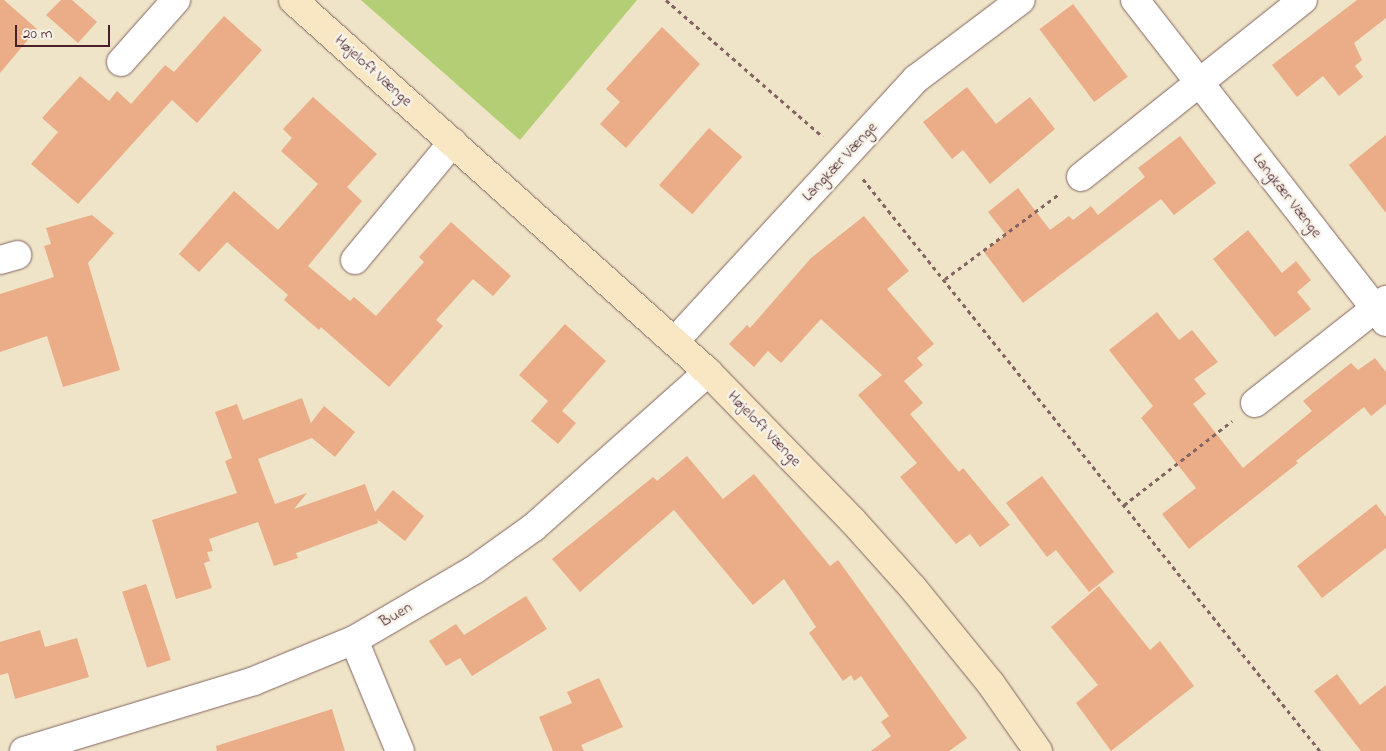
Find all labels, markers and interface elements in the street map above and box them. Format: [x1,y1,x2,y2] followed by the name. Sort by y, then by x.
[18,15,112,47] scale bar
[23,23,52,45] text: 20 m
[330,31,416,111] street label: Højeloft Vænge
[798,118,882,206] street label: Langkær Vænge
[1248,150,1326,242] street label: Langkær Vænge
[723,387,805,471] street label: Højeloft Vænge
[376,598,416,632] street label: Buen

